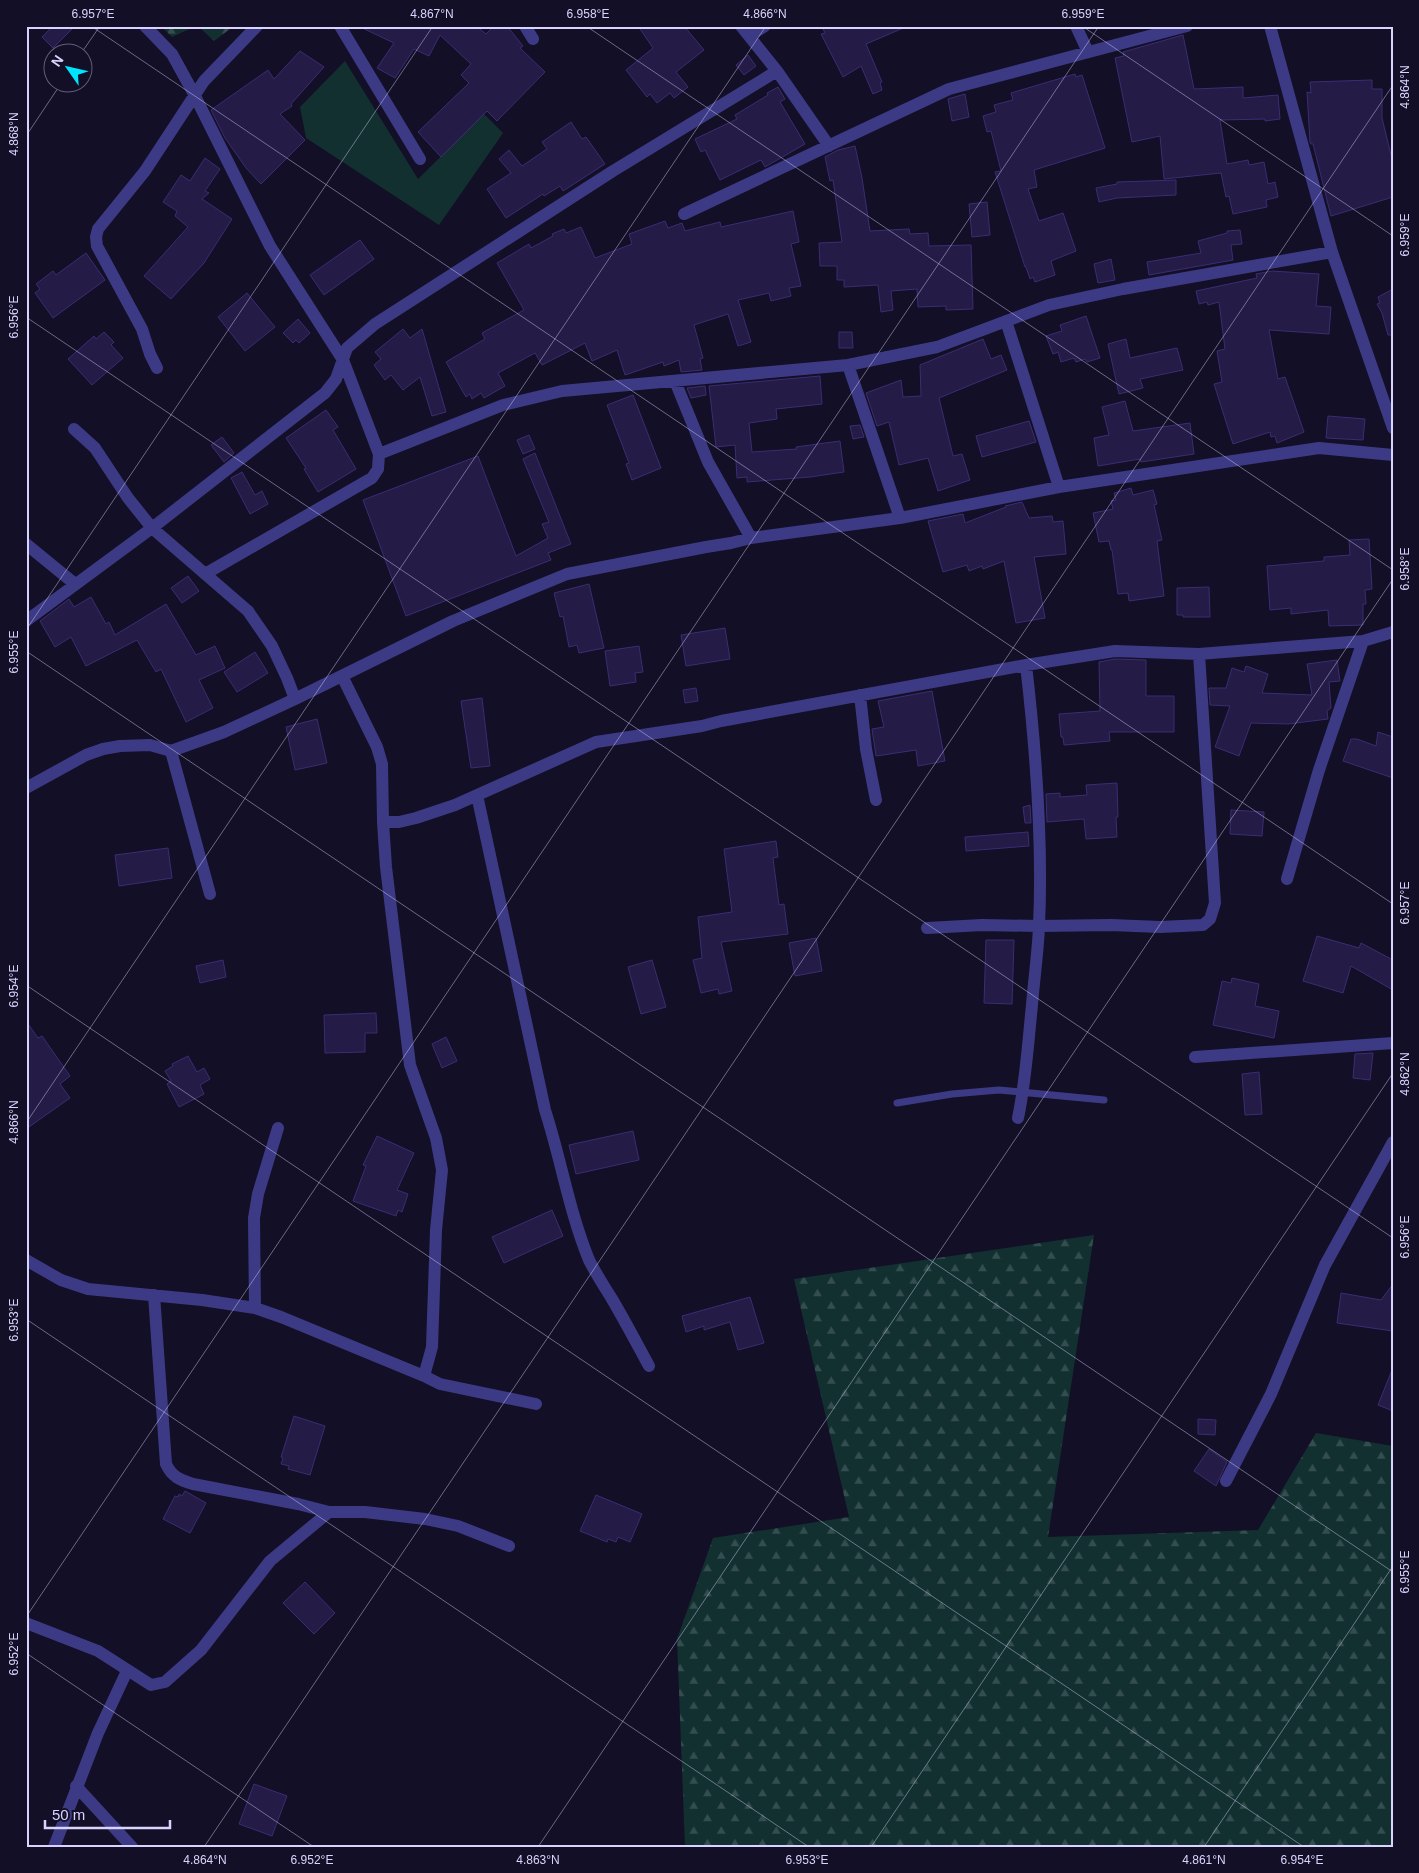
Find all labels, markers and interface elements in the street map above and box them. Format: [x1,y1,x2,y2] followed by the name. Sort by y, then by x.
[72,7,114,21] text: 6.957°E
[410,7,454,21] text: 4.867°N
[567,7,609,21] text: 6.958°E
[743,7,787,21] text: 4.866°N
[1062,7,1104,21] text: 6.959°E
[42,42,92,92] north arrow
[48,52,67,69] text: N
[1398,65,1412,109] text: 4.864°N
[7,112,21,156] text: 4.868°N
[1398,214,1412,256] text: 6.959°E
[7,296,21,338] text: 6.956°E
[1398,548,1412,590] text: 6.958°E
[7,631,21,673] text: 6.955°E
[1398,882,1412,924] text: 6.957°E
[7,965,21,1007] text: 6.954°E
[1398,1052,1412,1096] text: 4.862°N
[7,1100,21,1144] text: 4.866°N
[1398,1216,1412,1258] text: 6.956°E
[7,1299,21,1341] text: 6.953°E
[1398,1551,1412,1593] text: 6.955°E
[7,1633,21,1675] text: 6.952°E
[45,1798,170,1830] scale bar
[52,1806,85,1823] text: 50 m
[183,1853,227,1867] text: 4.864°N
[291,1853,333,1867] text: 6.952°E
[516,1853,560,1867] text: 4.863°N
[786,1853,828,1867] text: 6.953°E
[1182,1853,1226,1867] text: 4.861°N
[1281,1853,1323,1867] text: 6.954°E

